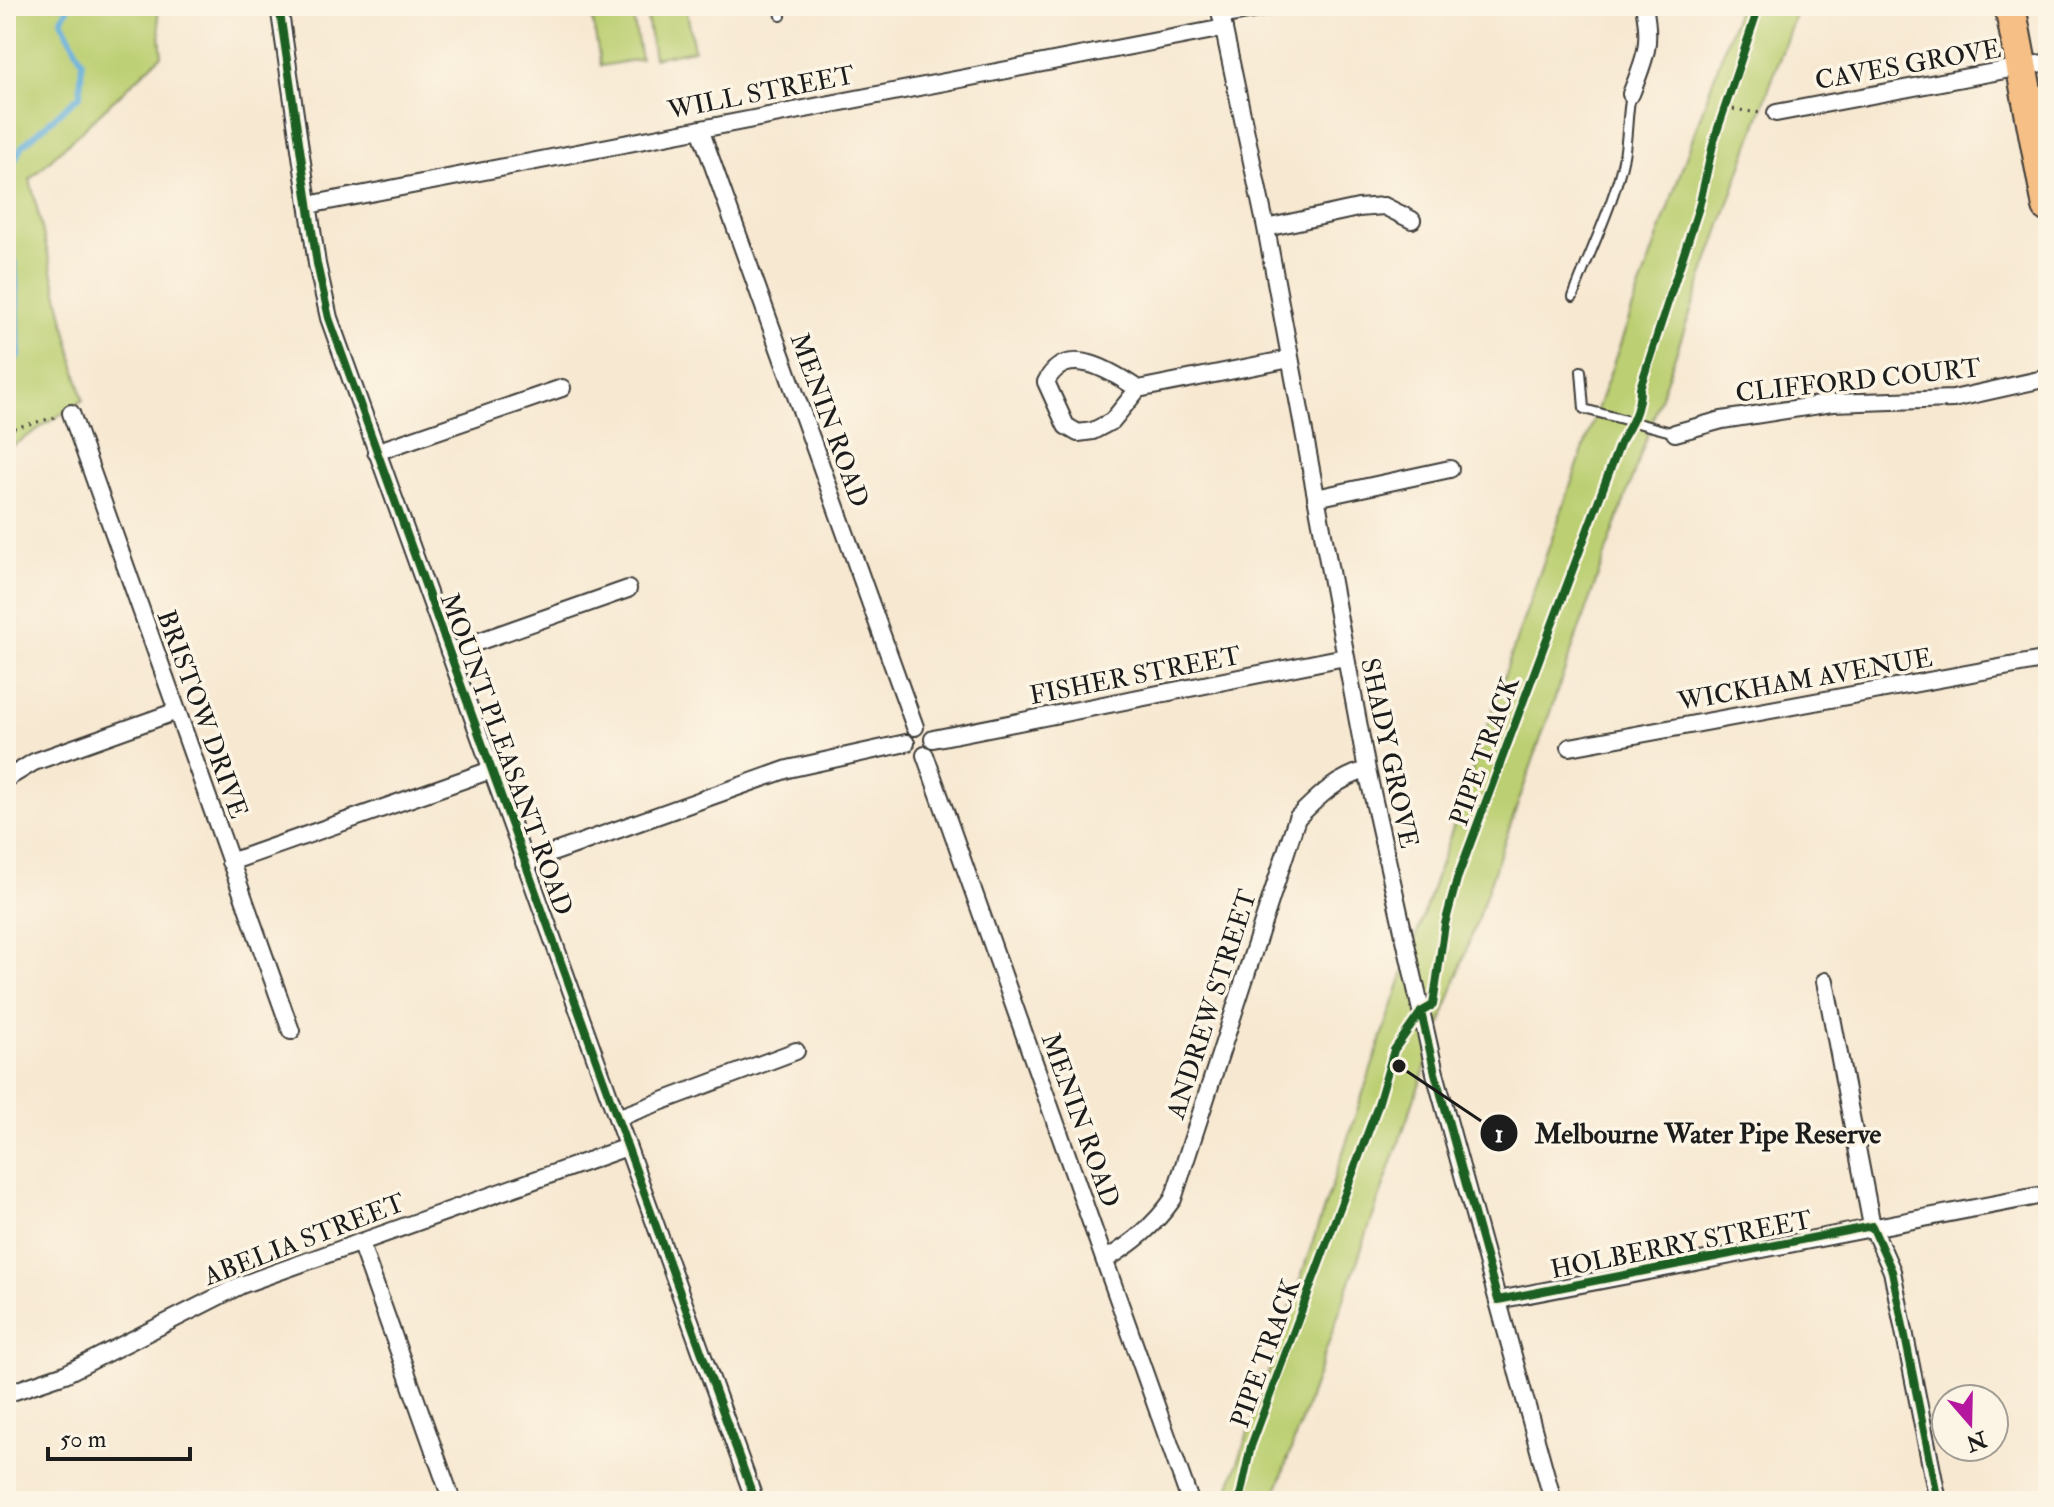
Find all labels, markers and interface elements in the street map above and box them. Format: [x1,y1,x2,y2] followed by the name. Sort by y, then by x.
[1813,33,2004,97] street label: CAVES GROVE
[664,59,857,127] street label: WILL STREET
[783,329,875,512] street label: MENIN ROAD
[1734,352,1982,410] street label: CLIFFORD COURT
[433,589,579,920] street label: MOUNT PLEASANT ROAD
[150,606,255,823] street label: BRISTOW DRIVE
[1027,640,1244,712] street label: FISHER STREET
[1674,642,1935,718] street label: WICKHAM AVENUE
[1353,655,1425,851] street label: SHADY GROVE
[1443,672,1527,830] street label: PIPE TRACK
[1160,886,1264,1124] street label: ANDREW STREET
[1034,1029,1126,1212] street label: MENIN ROAD
[1479,1107,1898,1159] callout: Melbourne Water Pipe Reserve
[1534,1117,1882,1152] text: Melbourne Water Pipe Reserve
[1495,1119,1503,1150] text: 1
[198,1187,409,1293] street label: ABELIA STREET
[1548,1204,1815,1286] street label: HOLBERRY STREET
[1224,1274,1308,1432] street label: PIPE TRACK
[1930,1383,2010,1463] north arrow
[48,1411,190,1461] scale bar
[60,1424,107,1455] text: 50 m
[1962,1424,1991,1457] text: N

